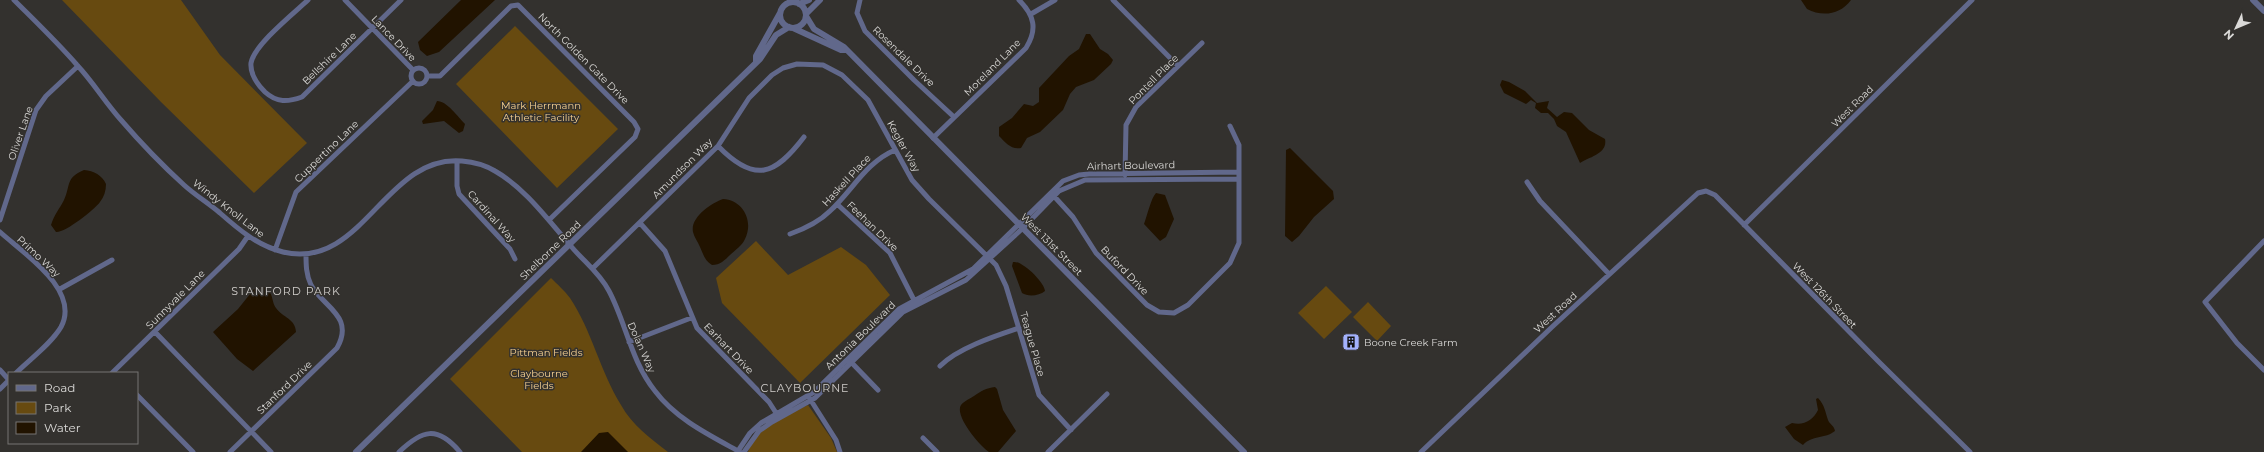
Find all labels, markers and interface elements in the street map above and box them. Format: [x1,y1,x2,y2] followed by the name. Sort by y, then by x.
[2216,8,2256,48] north arrow
[535,10,632,107] street label: North Golden Gate Drive
[368,13,419,64] street label: Lance Drive
[870,23,937,89] street label: Rosendale Drive
[2221,27,2237,43] text: N
[299,29,359,88] street label: Bellshire Lane
[961,36,1023,98] street label: Moreland Lane
[1126,52,1181,107] street label: Pontell Place
[1829,83,1876,130] street label: West Road
[501,99,581,124] park label: Mark Herrmann Athletic Facility
[5,104,36,162] street label: Oliver Lane
[291,117,361,185] street label: Cuppertino Lane
[884,118,923,175] street label: Kegler Way
[649,135,716,201] street label: Amundson Way
[819,152,874,209] street label: Haskell Place
[1087,158,1175,173] street label: Airhart Boulevard
[190,176,267,241] street label: Windy Knoll Lane
[465,187,519,246] street label: Cardinal Way
[844,199,901,254] street label: Feehan Drive
[1018,210,1086,278] street label: West 131st Street
[517,218,584,283] street label: Shelborne Road
[14,233,64,280] street label: Primo Way
[1098,243,1151,298] street label: Buford Drive
[1790,259,1860,331] street label: West 126th Street
[143,267,208,332] street label: Sunnyvale Lane
[231,284,341,298] district label: STANFORD PARK
[1531,289,1580,336] street label: West Road
[822,298,898,372] street label: Antonia Boulevard
[1017,310,1048,378] street label: Teague Place
[625,320,659,375] street label: Dolan Way
[701,320,756,377] street label: Earhart Drive
[1341,332,1361,352] building icon: Boone Creek Farm
[1364,336,1458,349] place label: Boone Creek Farm
[509,346,583,359] park label: Pittman Fields
[254,358,315,417] street label: Stanford Drive
[510,367,568,392] park label: Claybourne Fields
[8,372,138,444] legend
[44,380,75,395] text: Road
[761,381,849,395] district label: CLAYBOURNE
[44,400,72,415] text: Park
[44,420,81,435] text: Water

